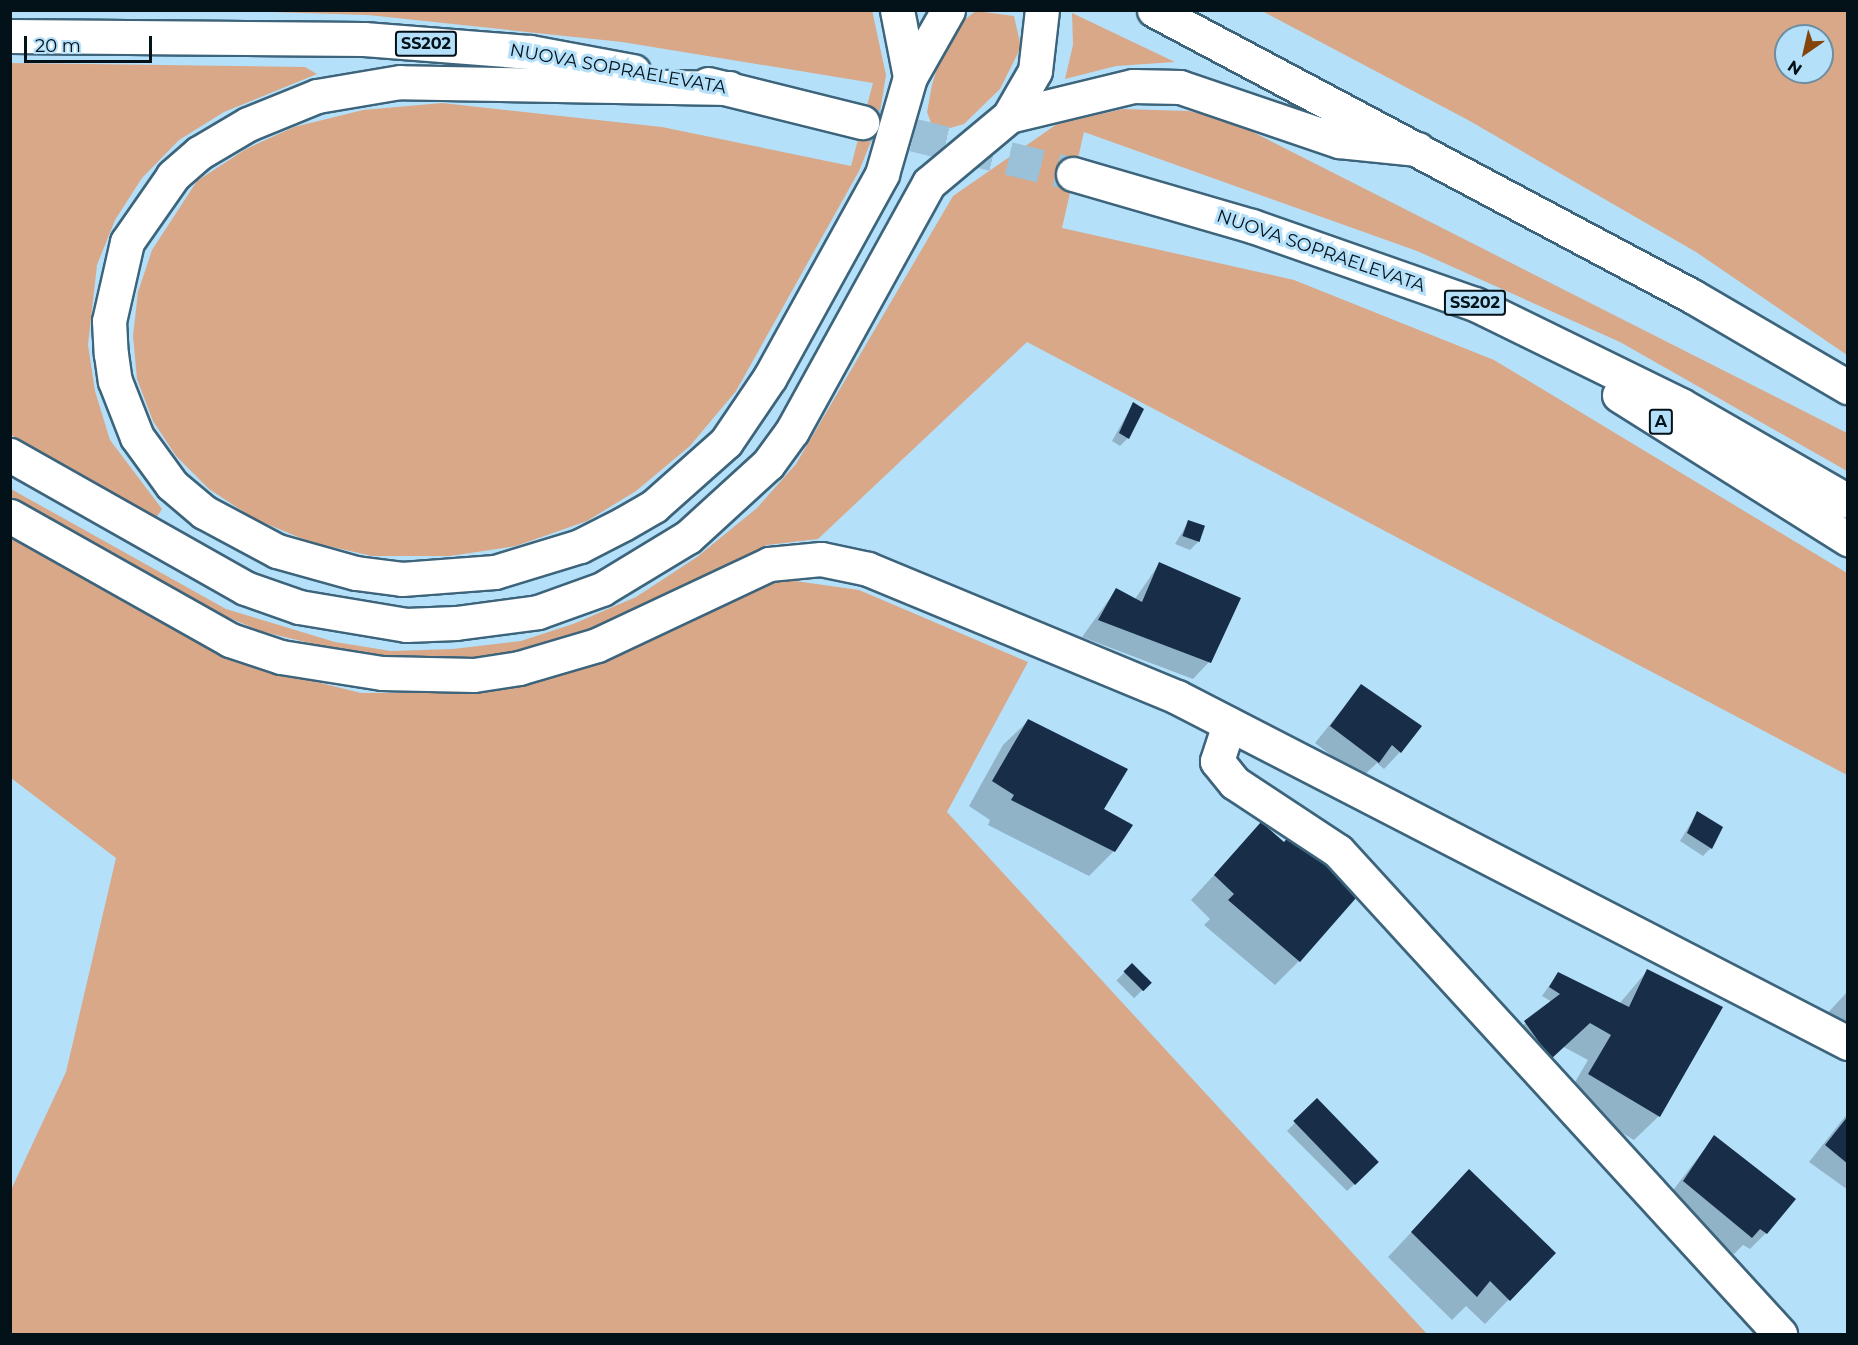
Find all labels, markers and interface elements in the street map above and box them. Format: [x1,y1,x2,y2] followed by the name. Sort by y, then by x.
[27,24,154,62] scale bar
[1774,24,1834,84] north arrow
[394,31,458,57] road number: SS202
[35,35,81,57] text: 20 m
[508,39,728,99] street label: NUOVA SOPRAELEVATA
[1784,56,1805,79] text: N
[1214,205,1428,297] street label: NUOVA SOPRAELEVATA
[1444,290,1506,316] road number: SS202
[1648,409,1674,435] road number: A

